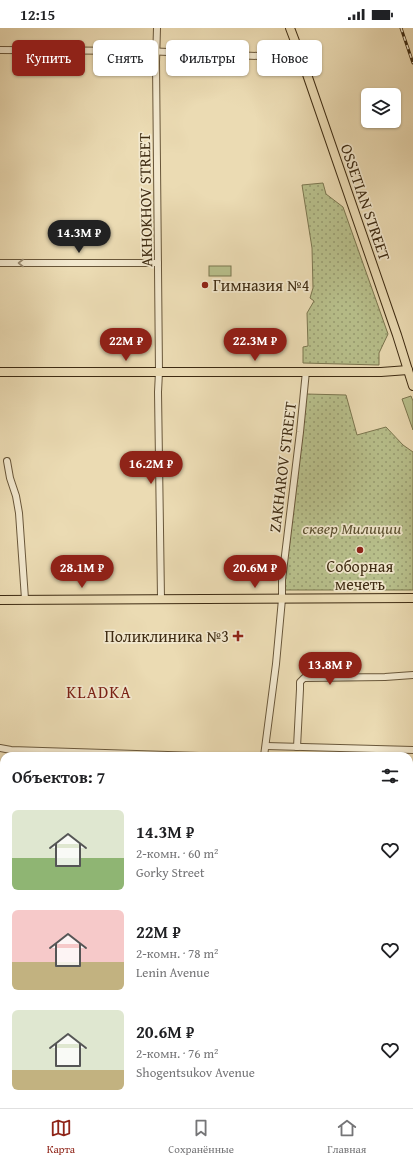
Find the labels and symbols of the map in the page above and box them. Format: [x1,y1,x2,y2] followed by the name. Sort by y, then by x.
[132,133,158,267] street label: AKHOKHOV STREET
[335,140,397,264] street label: OSSETIAN STREET
[42,220,116,254] pin: 14.3M ₽
[18,259,24,267] one-way arrow
[213,273,310,297] place label: Гимназия №4
[200,280,210,290] marker: Гимназия №4
[98,328,154,362] pin: 22M ₽
[218,328,292,362] pin: 22.3M ₽
[262,400,302,534] street label: ZAKHAROV STREET
[114,451,188,485] pin: 16.2M ₽
[303,516,401,540] park label: сквер Милиции
[355,545,365,555] marker: Соборная мечеть
[327,554,393,596] place label: Соборная мечеть
[45,555,119,589] pin: 28.1M ₽
[218,555,292,589] pin: 20.6M ₽
[104,624,229,648] place label: Поликлиника №3
[232,630,244,642] marker: Поликлиника №3
[293,652,367,686] pin: 13.8M ₽
[66,679,132,704] district label: KLADKA

